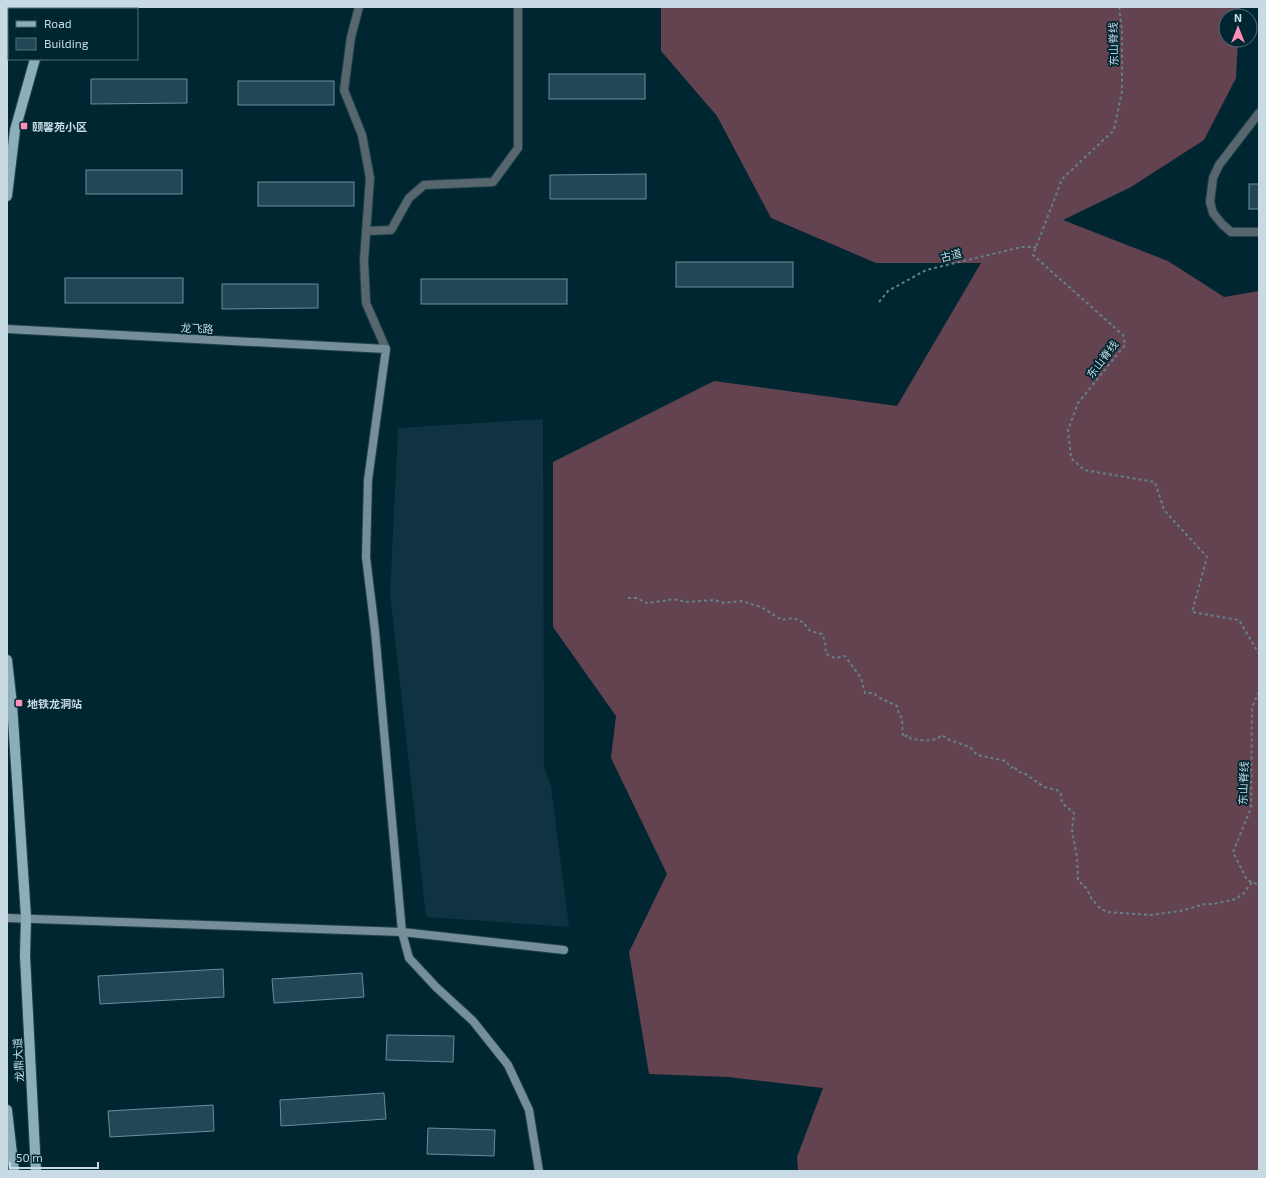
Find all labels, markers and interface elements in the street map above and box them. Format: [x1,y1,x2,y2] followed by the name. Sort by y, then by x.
[8,8,138,60] legend
[1218,8,1258,48] north arrow
[1234,11,1242,24] text: N
[44,16,72,30] text: Road
[1106,22,1120,66] street label: 东山脊线
[44,36,89,50] text: Building
[32,120,87,133] place label: 颐馨苑小区
[19,121,29,131] marker: 颐馨苑小区
[939,246,963,264] street label: 古道
[180,321,214,335] street label: 龙飞路
[1084,338,1120,380] street label: 东山脊线
[27,697,82,710] place label: 地铁龙洞站
[14,698,24,708] marker: 地铁龙洞站
[1236,761,1250,805] street label: 东山脊线
[10,1038,26,1082] street label: 龙鼎大道
[10,1144,98,1170] scale bar
[16,1150,43,1164] text: 50 m

